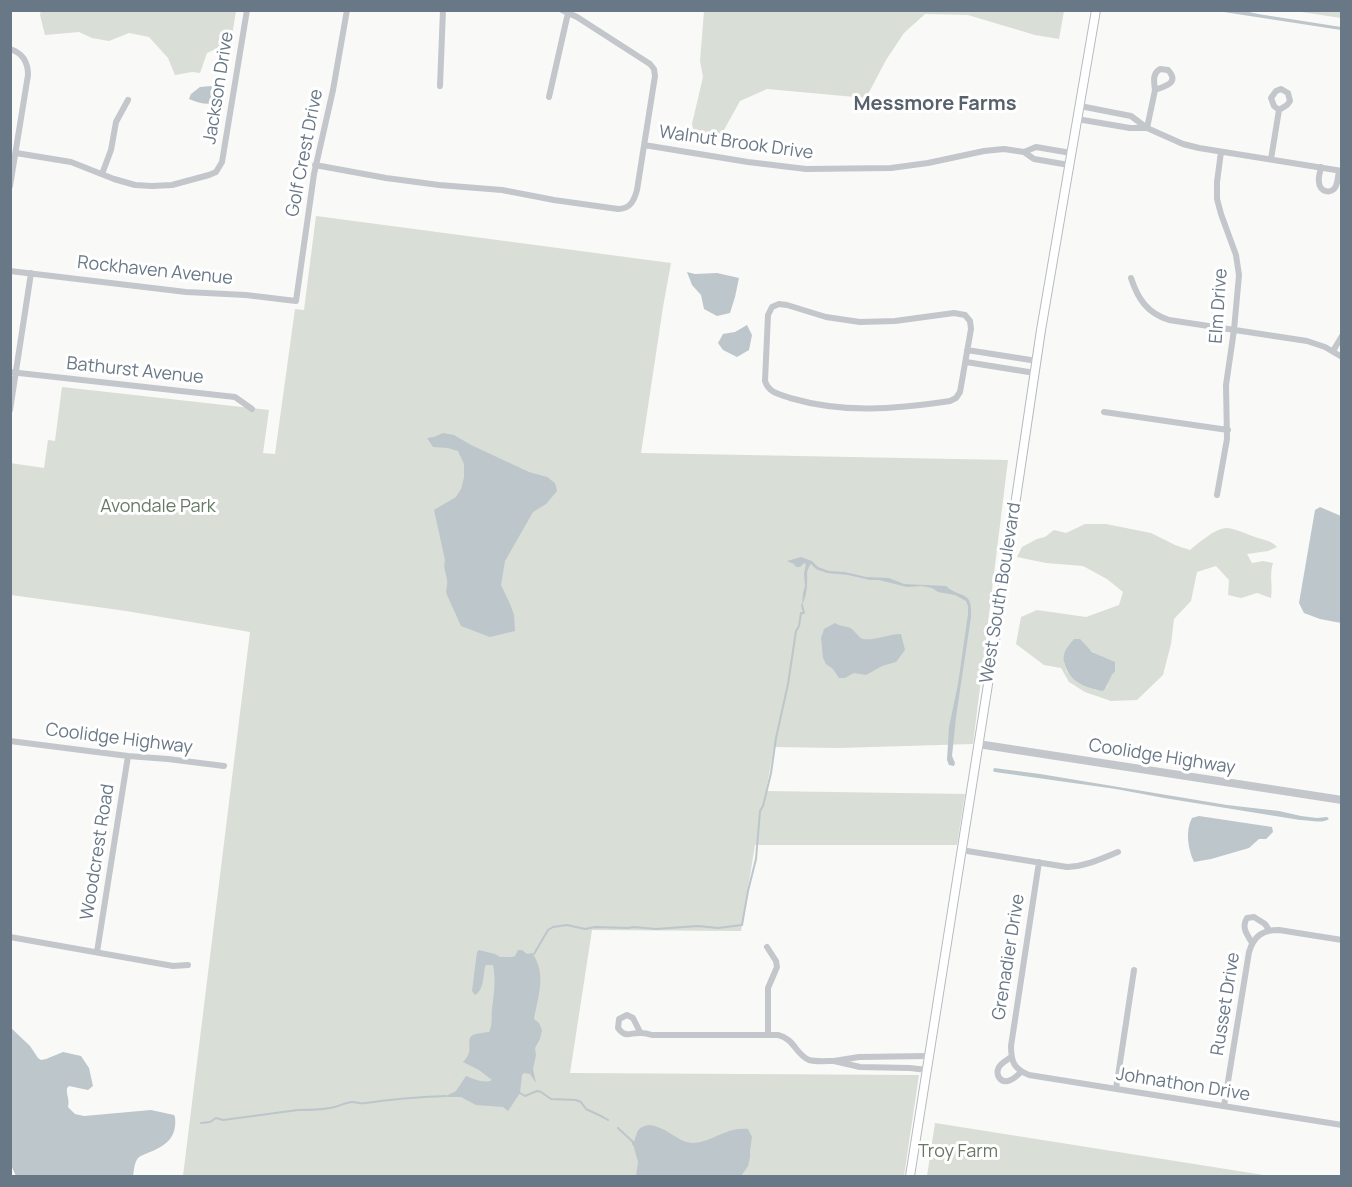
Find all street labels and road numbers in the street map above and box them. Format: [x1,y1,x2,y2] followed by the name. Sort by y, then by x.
[199,30,239,146] street label: Jackson Drive
[282,87,328,219] street label: Golf Crest Drive
[657,121,815,165] street label: Walnut Brook Drive
[76,252,234,290] street label: Rockhaven Avenue
[1206,268,1232,344] street label: Elm Drive
[65,353,205,389] street label: Bathurst Avenue
[976,501,1026,685] street label: West South Boulevard
[44,719,194,759] street label: Coolidge Highway
[1087,735,1237,779] street label: Coolidge Highway
[77,782,119,922] street label: Woodcrest Road
[988,892,1030,1022] street label: Grenadier Drive
[1207,951,1245,1057] street label: Russet Drive
[1114,1064,1252,1106] street label: Johnathon Drive

